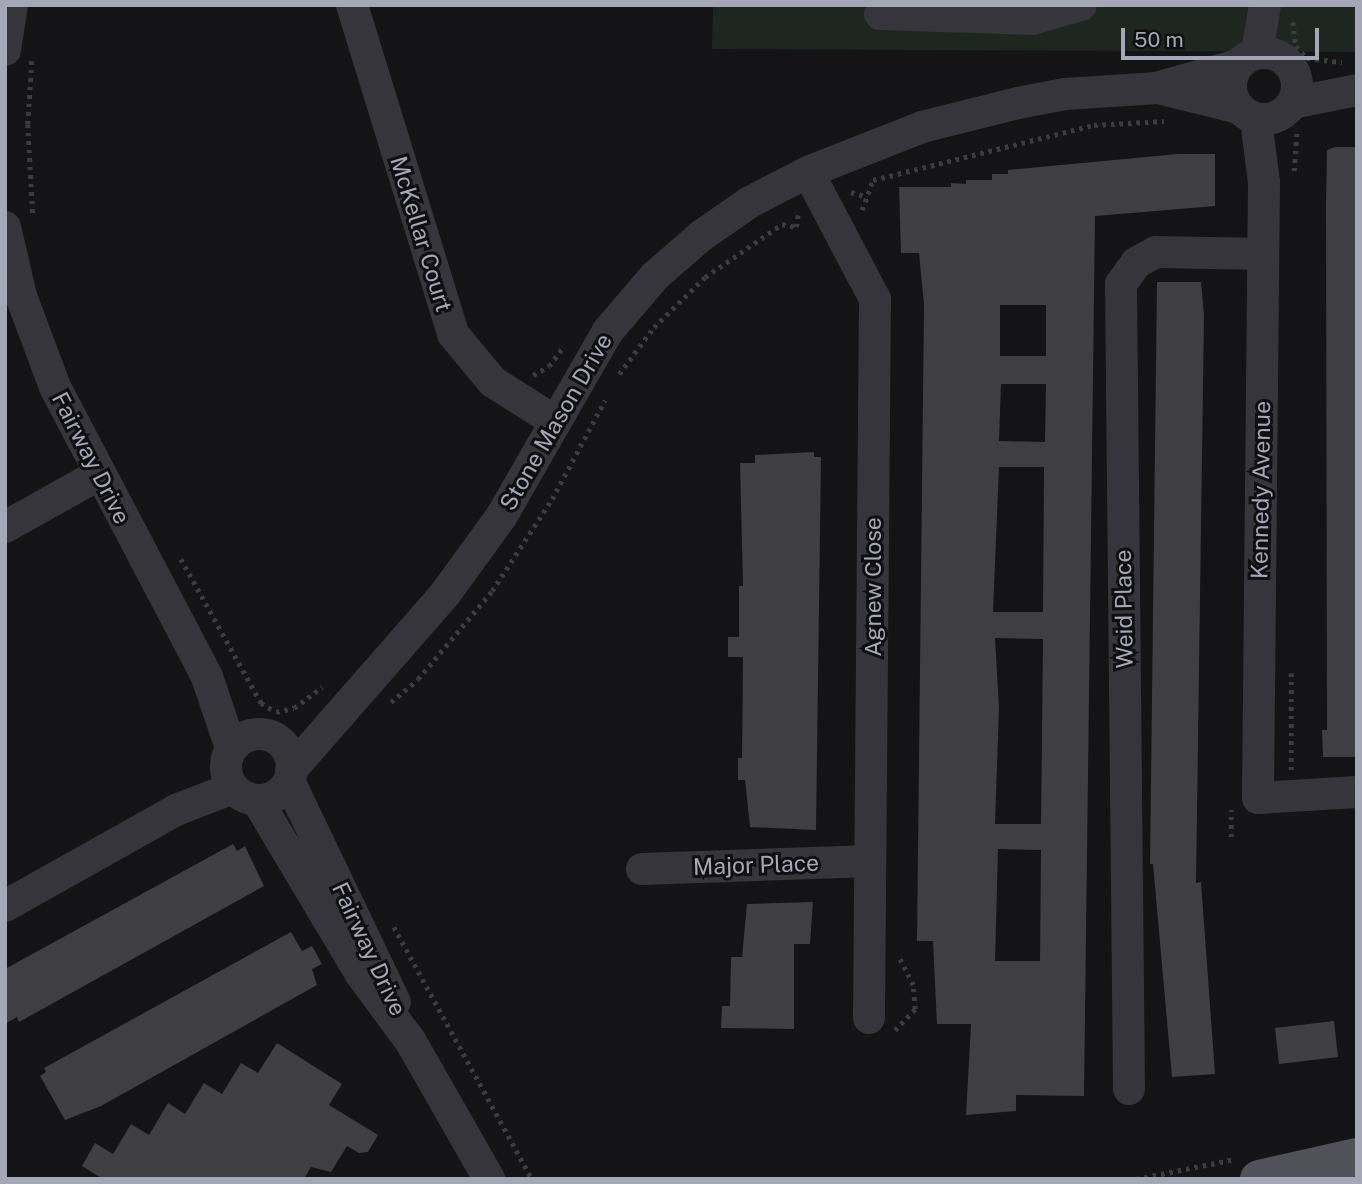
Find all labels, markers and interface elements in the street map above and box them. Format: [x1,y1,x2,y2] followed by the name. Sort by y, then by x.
[1124,14,1322,58] scale bar
[1134,27,1184,52] text: 50 m
[384,153,458,315] street label: McKellar Court
[494,329,618,515] street label: Stone Mason Drive
[46,387,136,529] street label: Fairway Drive
[1246,401,1276,579] street label: Kennedy Avenue
[859,517,887,657] street label: Agnew Close
[1109,549,1139,669] street label: Weid Place
[692,849,820,881] street label: Major Place
[326,878,412,1020] street label: Fairway Drive

